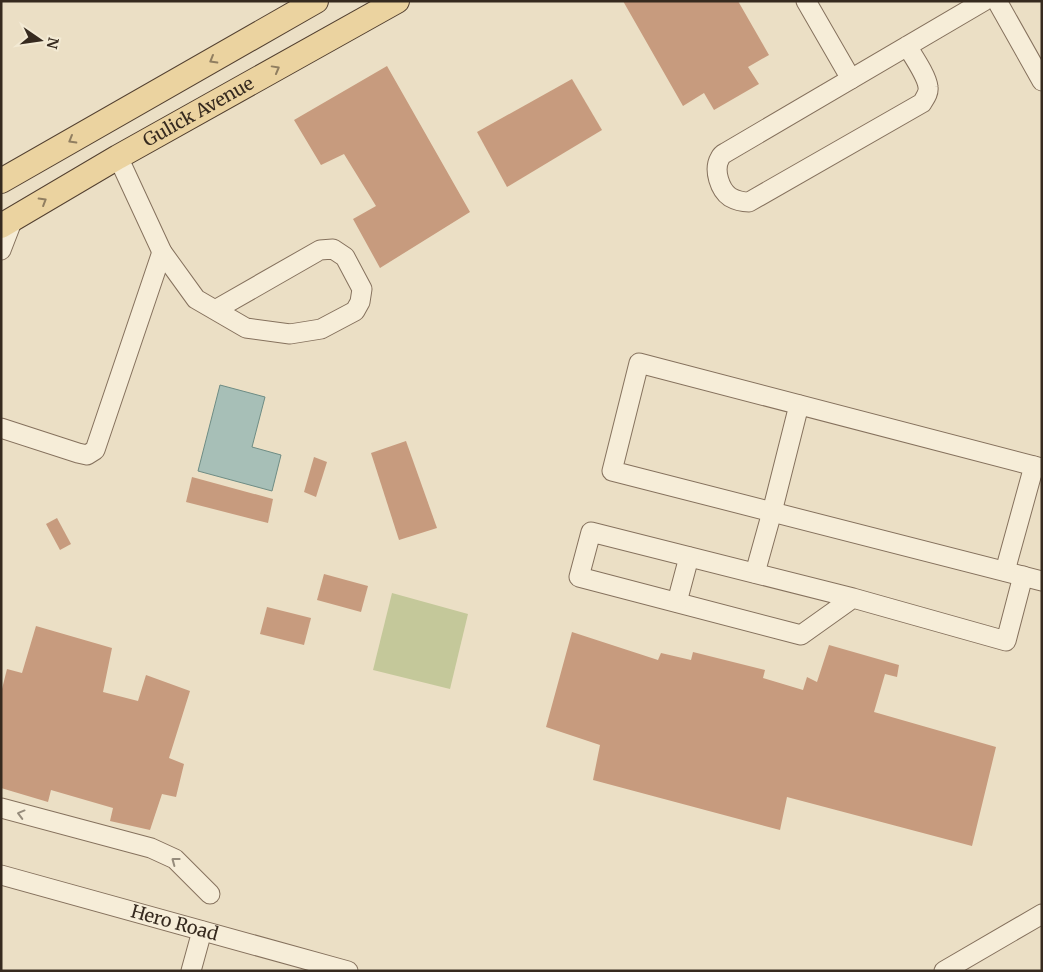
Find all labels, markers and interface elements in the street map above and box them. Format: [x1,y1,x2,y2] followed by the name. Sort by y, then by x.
[15,15,65,65] north arrow
[43,36,63,50] text: N
[209,53,218,63] one-way arrow
[271,65,280,75] one-way arrow
[139,71,258,152] street label: Gulick Avenue
[68,134,77,144] one-way arrow
[38,197,47,207] one-way arrow
[17,809,25,819] one-way arrow
[171,858,181,867] one-way arrow
[128,899,221,946] street label: Hero Road

